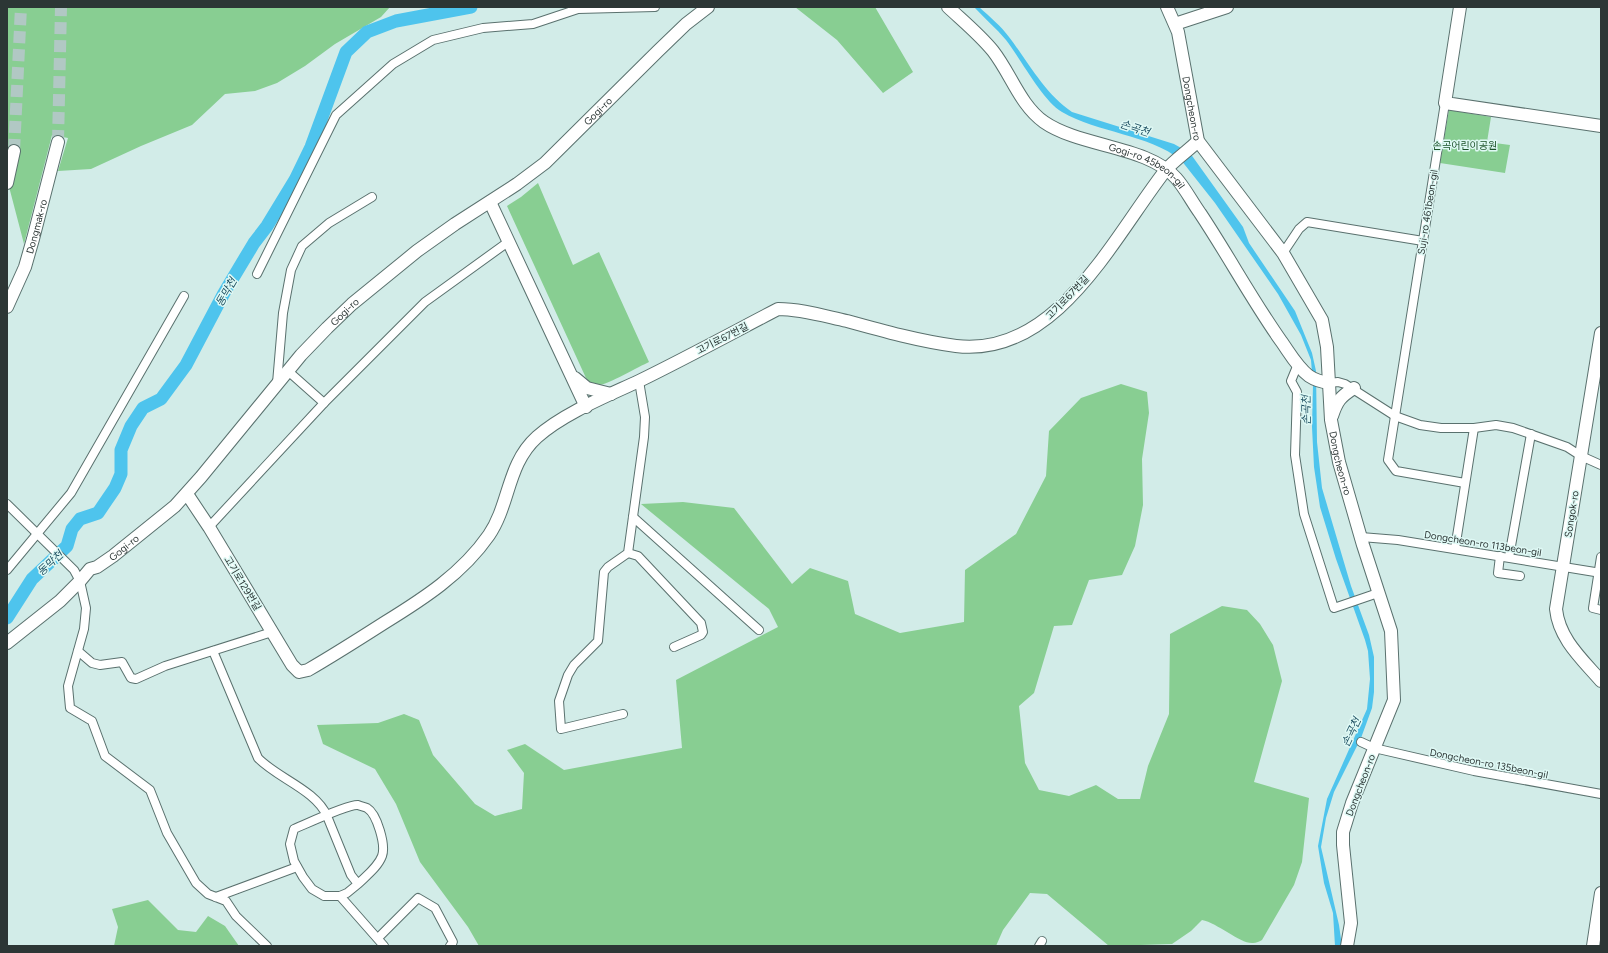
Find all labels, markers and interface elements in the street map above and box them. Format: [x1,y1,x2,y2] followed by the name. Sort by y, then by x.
[1179,75,1204,142] street label: Dongcheon-ro
[581,94,615,128] street label: Gogi-ro
[1118,118,1153,140] water label: 손곡천
[1433,139,1497,152] park label: 손곡어린이공원
[1107,140,1188,191] street label: Gogi-ro 45beon-gil
[1414,169,1441,255] street label: Suji-ro 461beon-gil
[23,198,50,255] street label: Dongmak-ro
[1043,272,1092,322] street label: 고기로67번길
[213,274,241,309] water label: 동막천
[327,295,362,329] street label: Gogi-ro
[694,320,751,357] street label: 고기로67번길
[1300,393,1313,425] water label: 손곡천
[1326,430,1354,497] street label: Dongcheon-ro
[1561,489,1582,538] street label: Songok-ro
[1423,528,1543,559] street label: Dongcheon-ro 113beon-gil
[106,532,142,564] street label: Gogi-ro
[35,547,67,578] water label: 동막천
[221,554,264,613] street label: 고기로129번길
[1339,714,1365,749] water label: 손곡천
[1429,746,1549,781] street label: Dongcheon-ro 135beon-gil
[1343,752,1378,818] street label: Dongcheon-ro

